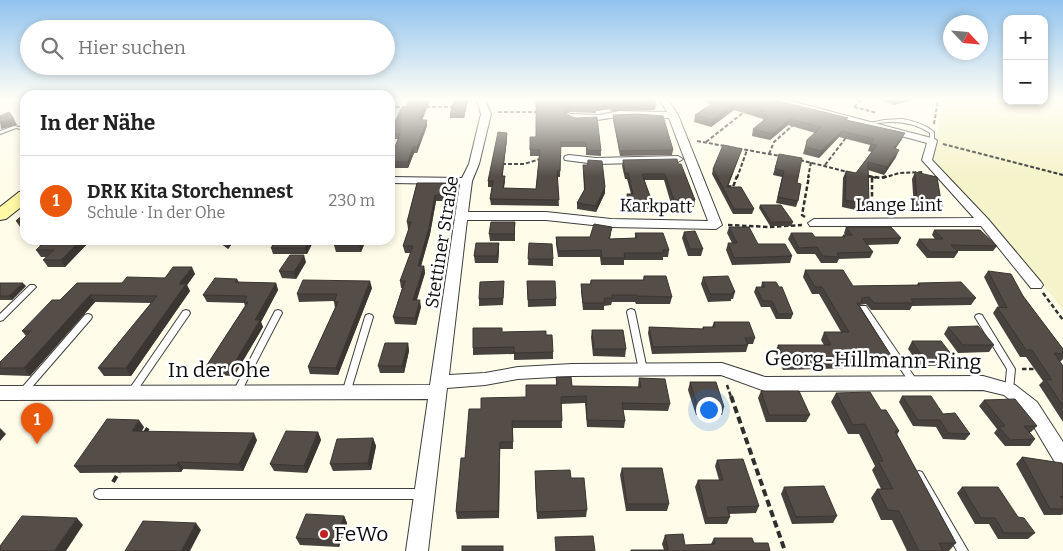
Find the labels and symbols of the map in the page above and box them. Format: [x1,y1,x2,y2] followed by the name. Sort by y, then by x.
[943,15,988,60] north arrow
[421,174,463,310] street label: Stettiner Straße
[619,194,693,218] street label: Karkpatt
[855,194,943,216] street label: Lange Lint
[764,345,982,375] street label: Georg-Hillmann-Ring
[168,357,270,383] street label: In der Ohe
[696,397,722,423] your location
[21,403,53,444] pin: 1
[334,521,388,547] place label: FeWo
[318,528,330,540] marker: FeWo

